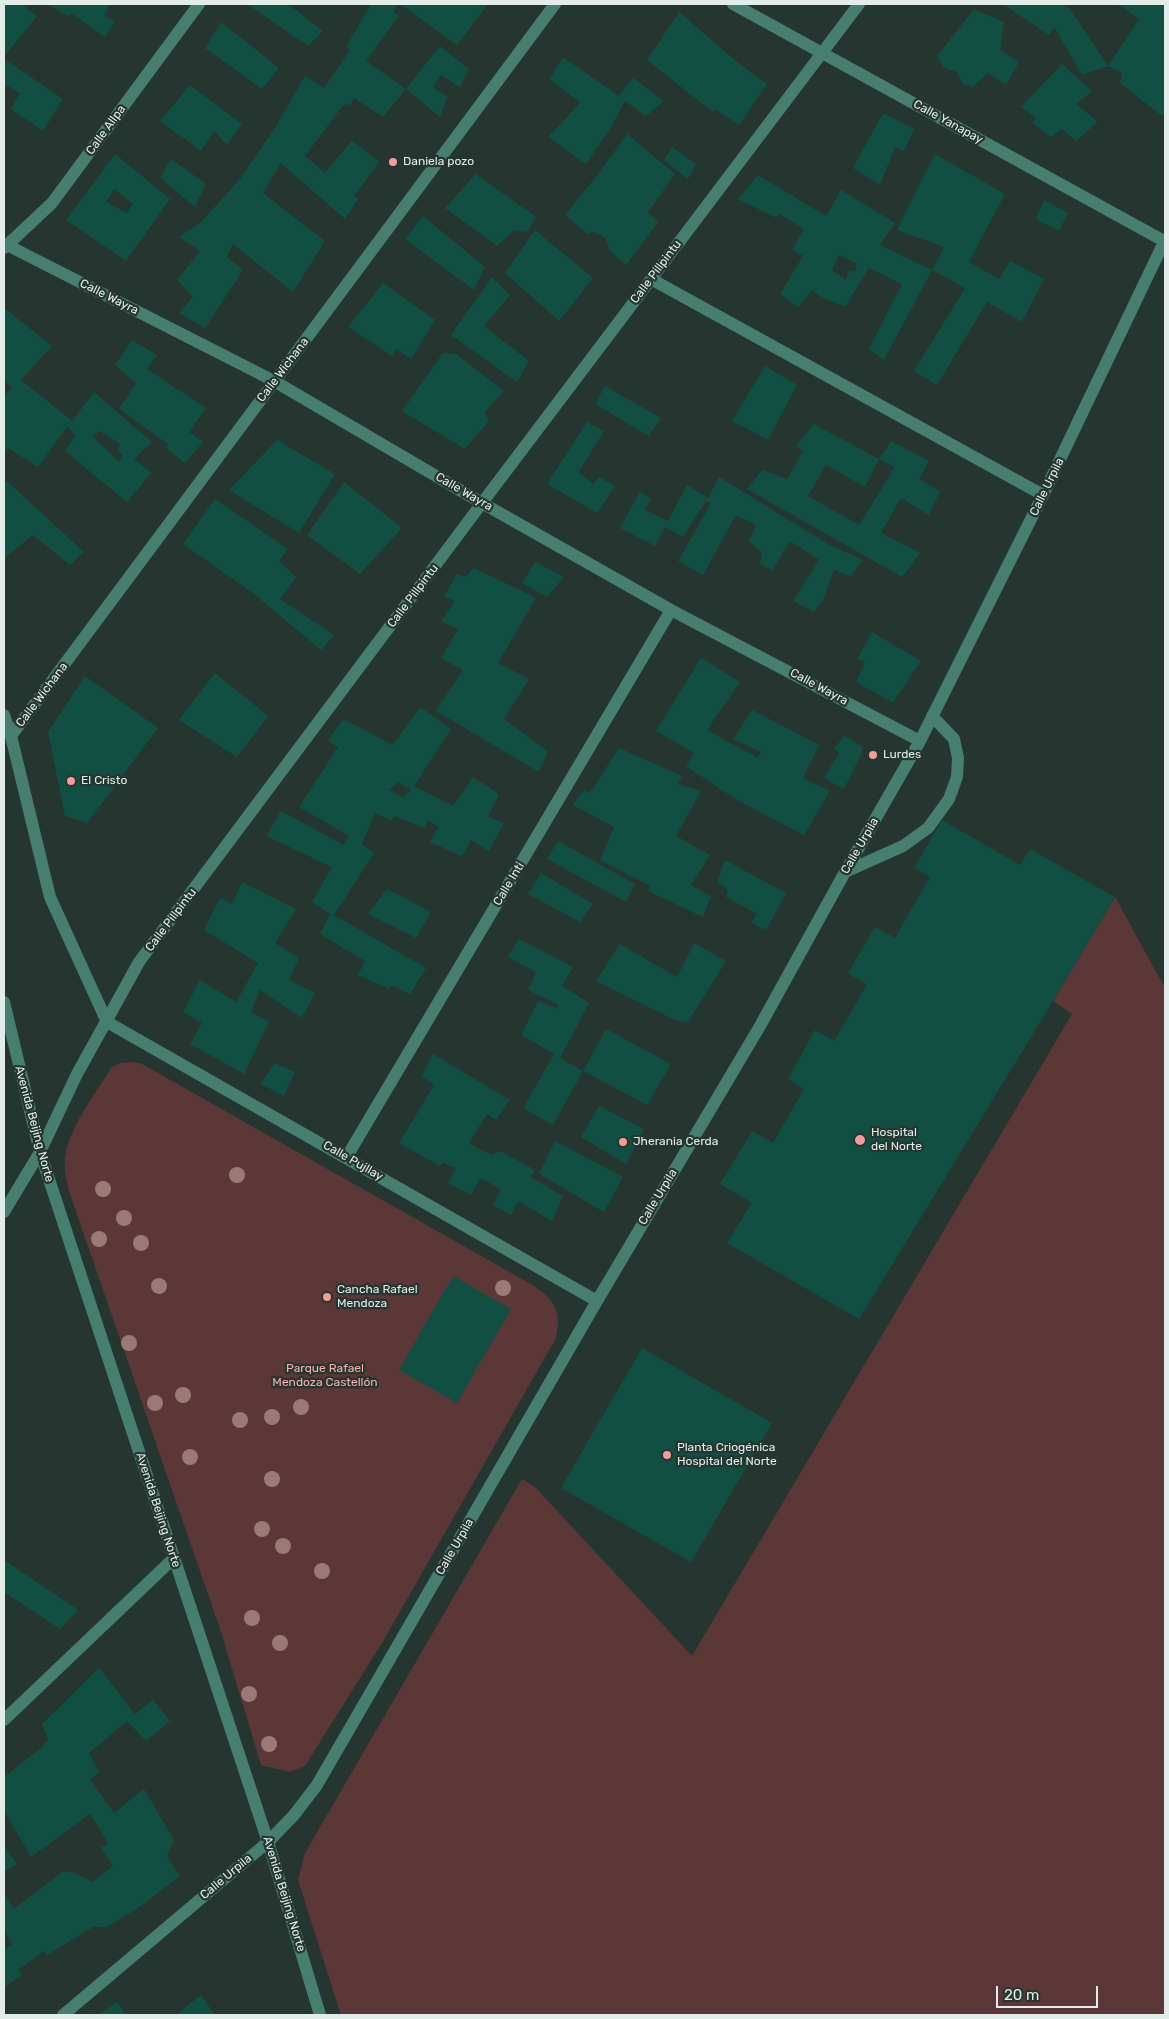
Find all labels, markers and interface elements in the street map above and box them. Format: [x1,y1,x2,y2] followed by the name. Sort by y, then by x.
[911,97,985,147] street label: Calle Yanapay
[83,102,129,158] street label: Calle Allpa
[403,155,474,169] place label: Daniela pozo
[387,156,399,168] marker: Daniela pozo
[627,237,685,307] street label: Calle Pillpintu
[77,276,141,318] street label: Calle Wayra
[254,335,312,405] street label: Calle Wichana
[1027,456,1067,518] street label: Calle Urpila
[433,470,495,514] street label: Calle Wayra
[384,561,442,631] street label: Calle Pillpintu
[13,660,71,730] street label: Calle Wichana
[788,666,850,708] street label: Calle Wayra
[883,748,921,762] place label: Lurdes
[867,749,879,761] marker: Lurdes
[81,774,127,788] place label: El Cristo
[65,775,77,787] marker: El Cristo
[838,815,882,877] street label: Calle Urpila
[490,860,528,908] street label: Calle Inti
[142,885,200,955] street label: Calle Pillpintu
[12,1064,56,1184] street label: Avenida Beijing Norte
[871,1126,922,1154] place label: Hospital del Norte
[853,1133,867,1147] marker: Hospital del Norte
[633,1135,718,1149] place label: Jherania Cerda
[617,1136,629,1148] marker: Jherania Cerda
[320,1138,386,1184] street label: Calle Pujllay
[636,1166,680,1228] street label: Calle Urpila
[337,1283,418,1311] place label: Cancha Rafael Mendoza
[321,1291,333,1303] marker: Cancha Rafael Mendoza
[272,1362,378,1390] park label: Parque Rafael Mendoza Castellón
[677,1441,777,1469] place label: Planta Criogénica Hospital del Norte
[661,1449,673,1461] marker: Planta Criogénica Hospital del Norte
[133,1451,183,1569] street label: Avenida Beijing Norte
[433,1516,477,1578] street label: Calle Urpila
[260,1835,308,1953] street label: Avenida Beijing Norte
[197,1851,255,1903] street label: Calle Urpila
[999,1976,1102,2008] scale bar
[1004,1986,1039,2004] text: 20 m

